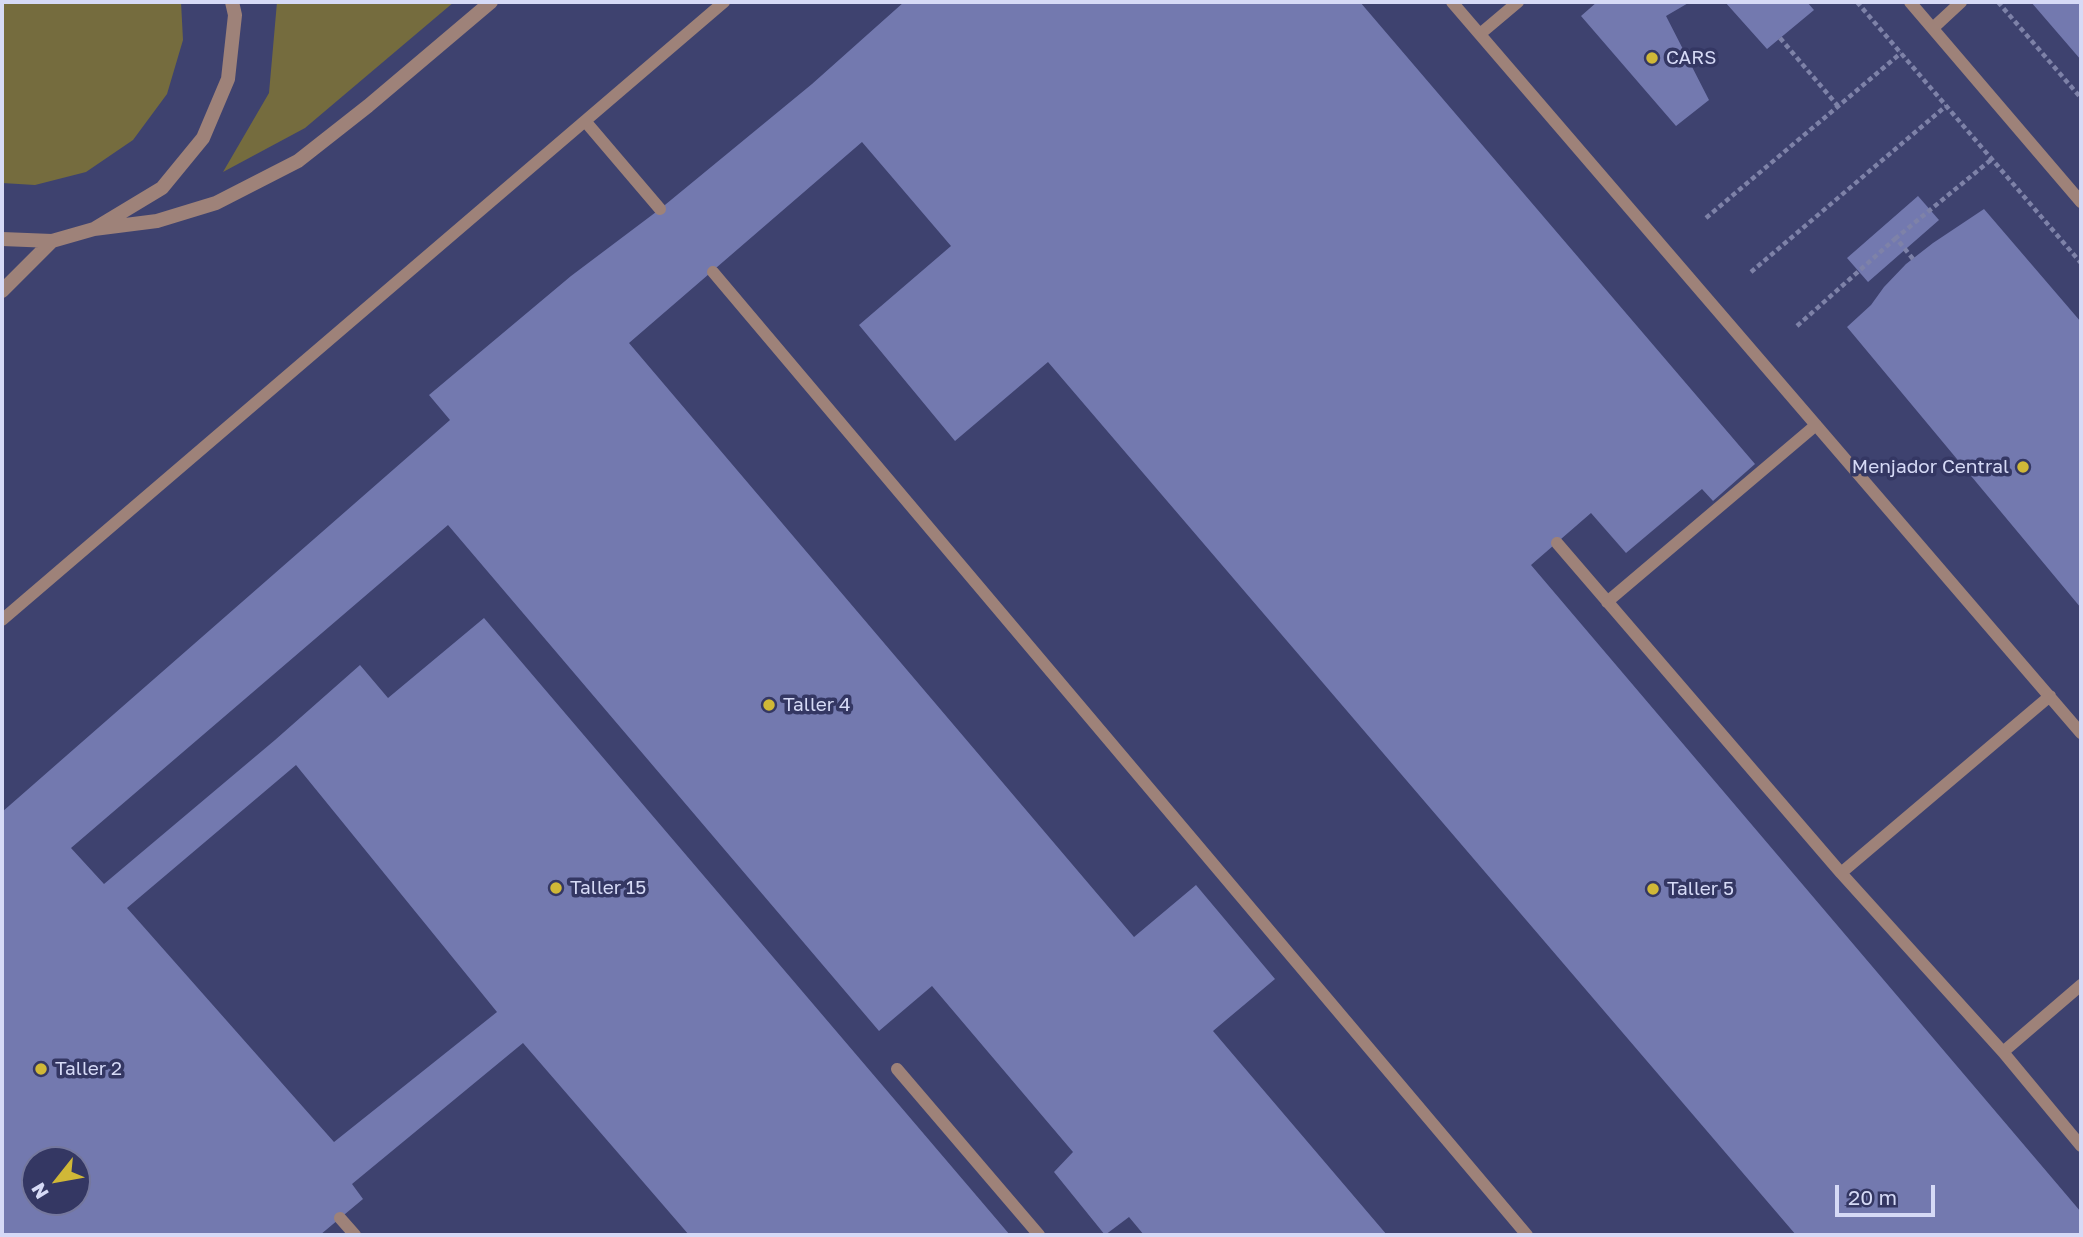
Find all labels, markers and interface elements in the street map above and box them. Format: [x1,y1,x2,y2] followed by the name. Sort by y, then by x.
[1666,47,1716,69] place label: CARS
[1644,50,1660,66] marker: CARS
[1852,456,2009,478] place label: Menjador Central
[2015,459,2031,475] marker: Menjador Central
[783,694,851,716] place label: Taller 4
[761,697,777,713] marker: Taller 4
[570,877,646,899] place label: Taller 15
[1667,878,1734,900] place label: Taller 5
[548,880,564,896] marker: Taller 15
[1645,881,1661,897] marker: Taller 5
[55,1058,122,1080] place label: Taller 2
[33,1061,49,1077] marker: Taller 2
[21,1146,91,1216] north arrow
[1838,1170,1938,1214] scale bar
[26,1179,53,1203] text: N
[1848,1184,1897,1210] text: 20 m

